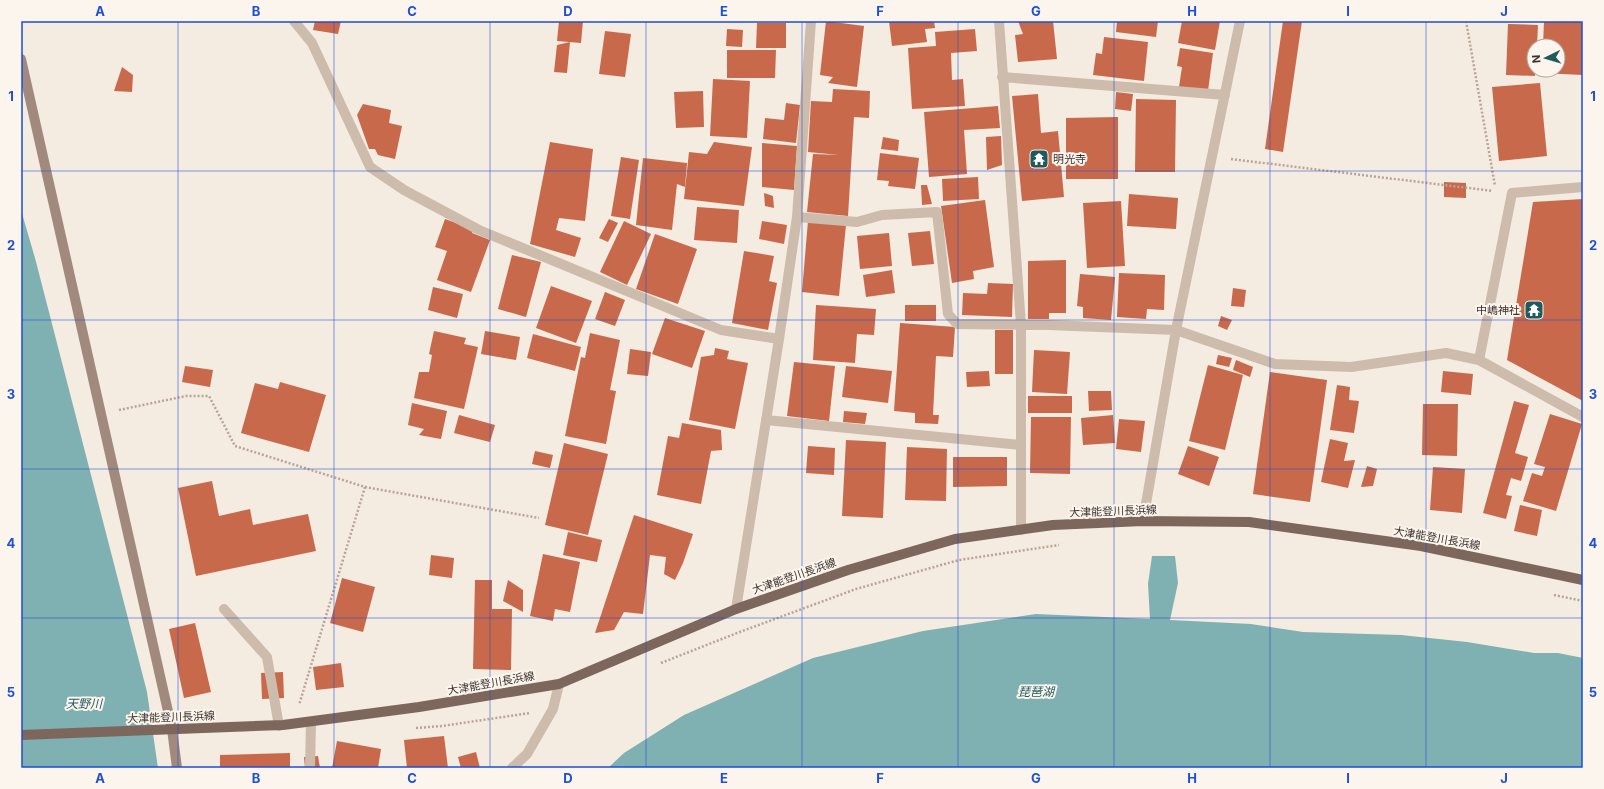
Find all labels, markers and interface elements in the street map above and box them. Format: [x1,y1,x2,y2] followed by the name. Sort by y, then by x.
[95,3,105,19] text: A
[252,3,261,19] text: B
[407,3,417,19] text: C
[563,3,573,19] text: D
[720,3,728,19] text: E
[876,3,884,19] text: F
[1031,3,1041,19] text: G
[1187,3,1197,19] text: H
[1346,3,1350,19] text: I
[1500,3,1508,19] text: J
[1526,38,1566,78] north arrow
[1529,54,1543,64] text: N
[8,88,14,104] text: 1
[1590,88,1596,104] text: 1
[1028,148,1050,170] temple icon: 明光寺
[1053,152,1086,166] place label: 明光寺
[7,237,15,253] text: 2
[1589,237,1597,253] text: 2
[1523,299,1545,321] temple icon: 中嶋神社
[1476,303,1520,317] place label: 中嶋神社
[7,386,15,402] text: 3
[1589,386,1597,402] text: 3
[1069,502,1157,520] street label: 大津能登川長浜線
[1392,523,1482,553] street label: 大津能登川長浜線
[7,535,16,551] text: 4
[1589,535,1598,551] text: 4
[750,555,838,597] street label: 大津能登川長浜線
[446,668,536,698] street label: 大津能登川長浜線
[7,684,15,700] text: 5
[1018,684,1056,699] water label: 琵琶湖
[1589,684,1597,700] text: 5
[66,696,104,711] water label: 天野川
[127,708,215,726] street label: 大津能登川長浜線
[95,770,105,786] text: A
[252,770,261,786] text: B
[407,770,417,786] text: C
[563,770,573,786] text: D
[720,770,728,786] text: E
[876,770,884,786] text: F
[1031,770,1041,786] text: G
[1187,770,1197,786] text: H
[1346,770,1350,786] text: I
[1500,770,1508,786] text: J

